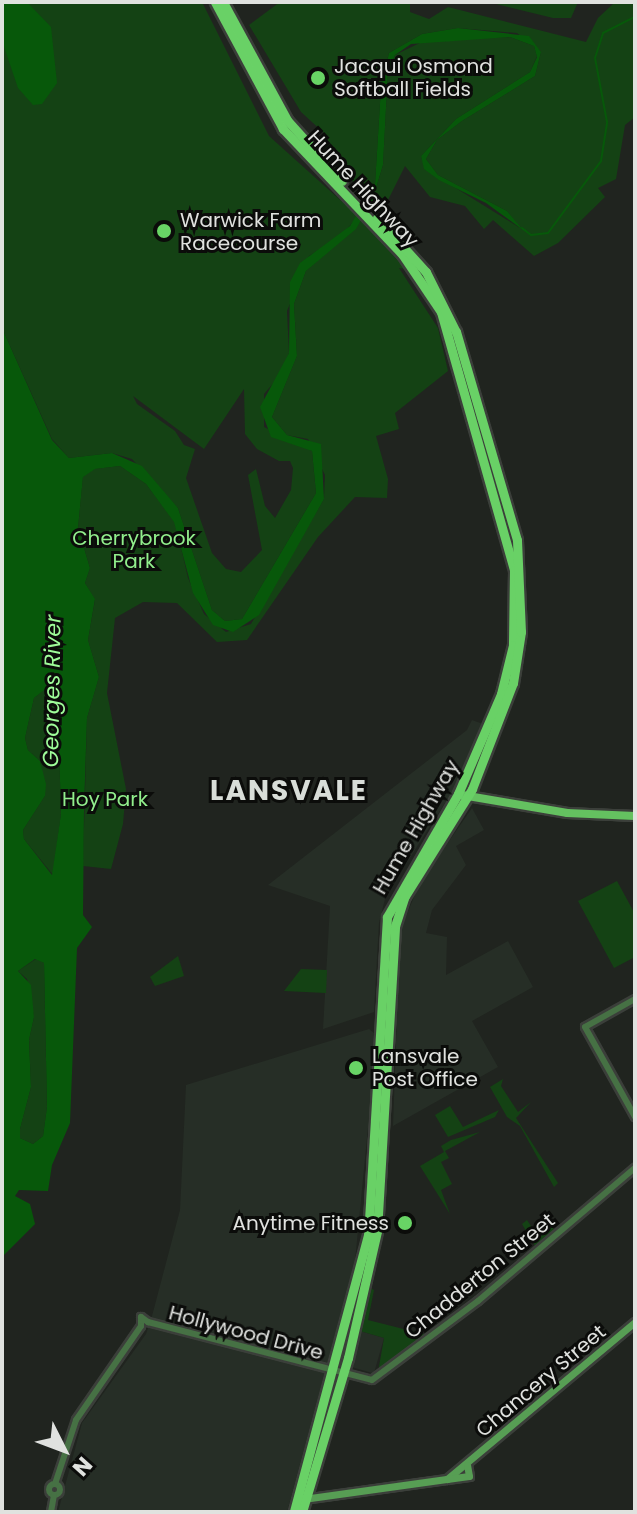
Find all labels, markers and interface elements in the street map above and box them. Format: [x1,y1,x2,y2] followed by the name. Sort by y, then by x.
[334,54,493,101] place label: Jacqui Osmond Softball Fields
[309,69,327,87] marker: Jacqui Osmond Softball Fields
[303,126,423,252] street label: Hume Highway
[180,208,321,255] place label: Warwick Farm Racecourse
[155,222,173,240] marker: Warwick Farm Racecourse
[72,527,196,574] park label: Cherrybrook Park
[37,614,67,768] water label: Georges River
[368,756,464,898] street label: Hume Highway
[210,774,368,808] district label: LANSVALE
[62,787,148,811] park label: Hoy Park
[372,1044,478,1091] place label: Lansvale Post Office
[347,1059,365,1077] marker: Lansvale Post Office
[400,1208,560,1344] street label: Chadderton Street
[233,1211,389,1235] place label: Anytime Fitness
[396,1214,414,1232] marker: Anytime Fitness
[166,1301,326,1365] street label: Hollywood Drive
[471,1320,611,1442] street label: Chancery Street
[24,1410,104,1490] north arrow
[65,1450,99,1483] text: N

